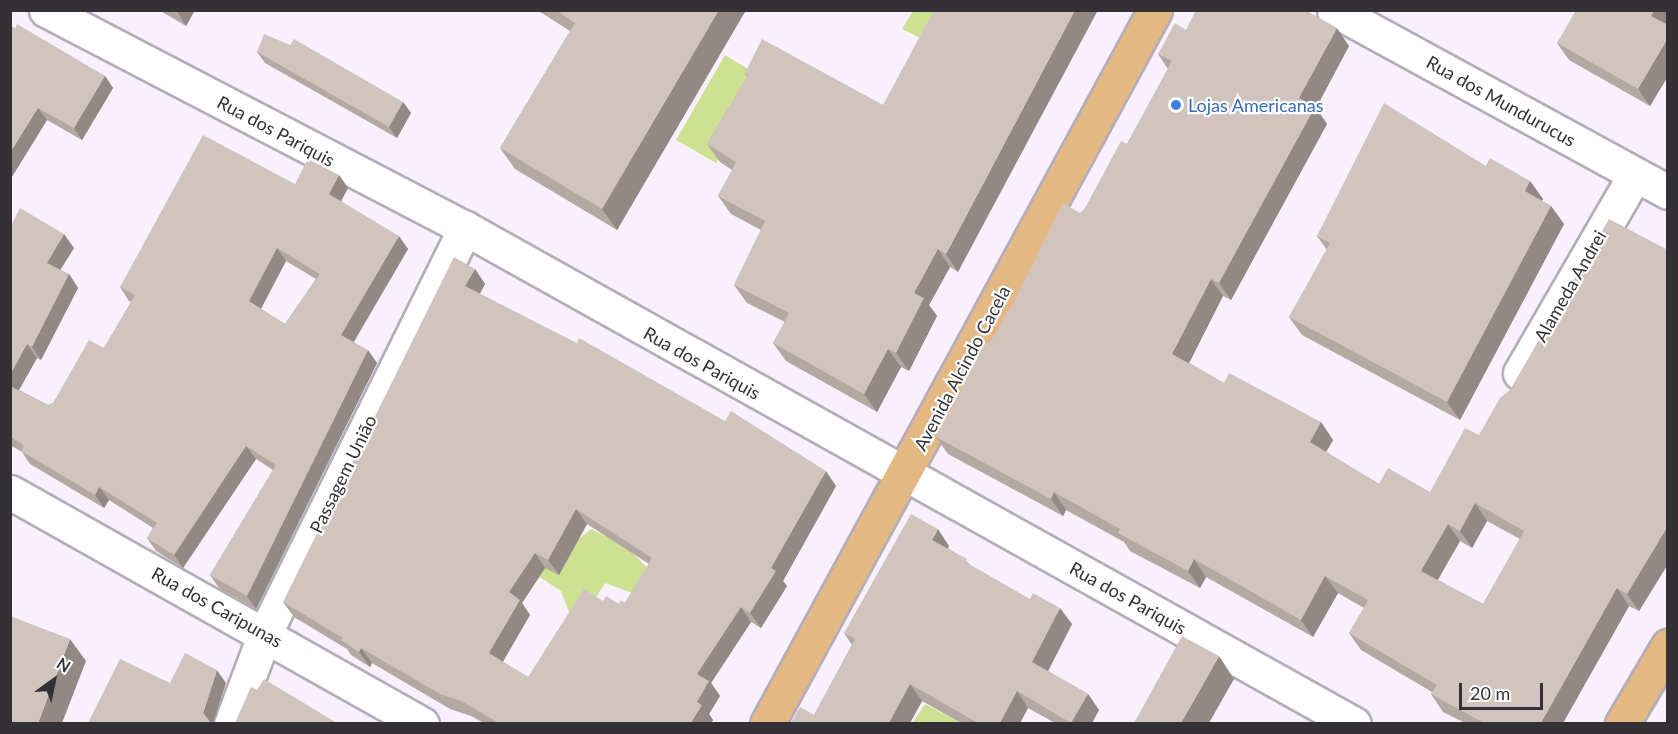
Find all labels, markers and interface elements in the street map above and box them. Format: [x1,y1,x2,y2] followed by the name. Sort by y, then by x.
[1423,51,1579,151] street label: Rua dos Mundurucus
[214,91,338,171] street label: Rua dos Pariquis
[1188,94,1324,116] place label: Lojas Americanas
[1169,98,1183,112] marker: Lojas Americanas
[1529,226,1611,346] street label: Alameda Andrei
[909,282,1015,454] street label: Avenida Alcindo Cacela
[640,322,764,404] street label: Rua dos Pariquis
[305,411,381,537] street label: Passagem União
[1066,557,1190,639] street label: Rua dos Pariquis
[148,562,286,652] street label: Rua dos Caripunas
[24,650,84,710] north arrow
[54,653,74,676] text: N
[1462,671,1546,709] scale bar
[1470,682,1510,704] text: 20 m

